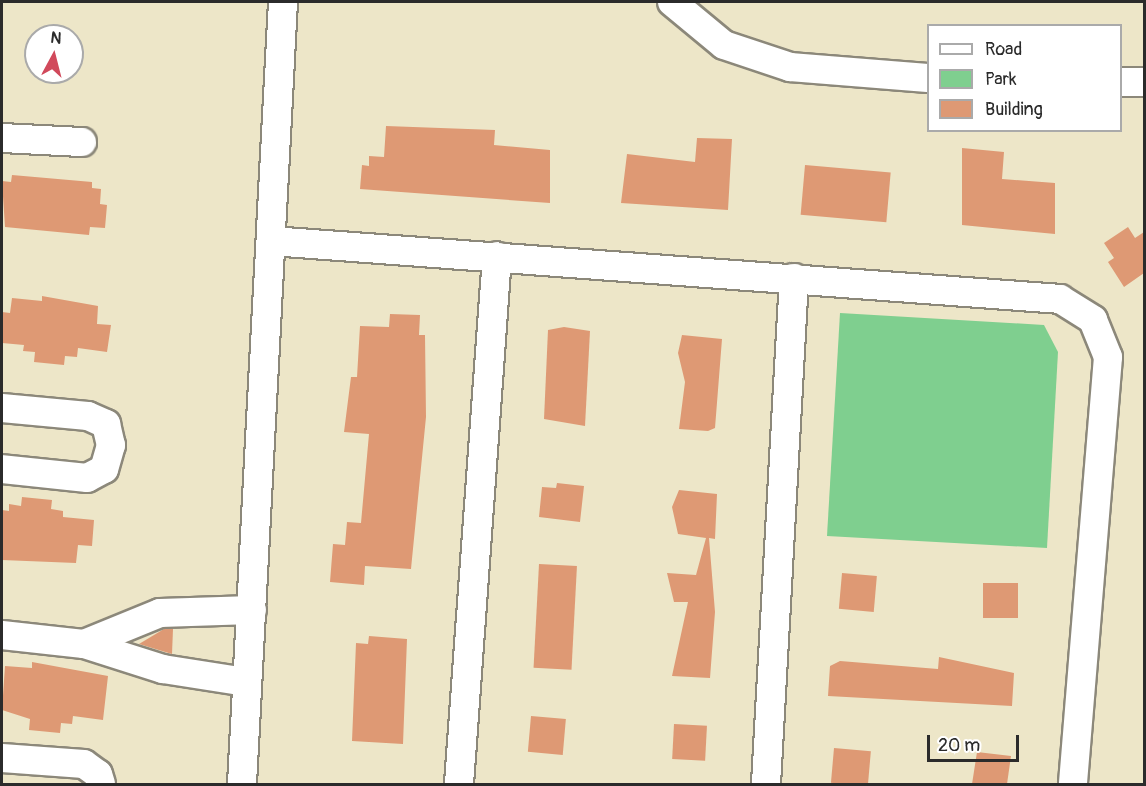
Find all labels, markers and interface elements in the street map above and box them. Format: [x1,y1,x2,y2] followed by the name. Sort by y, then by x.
[24,24,84,84] north arrow
[927,24,1122,132] legend
[49,28,63,49] text: N
[985,38,1022,61] text: Road
[985,68,1017,91] text: Park
[985,98,1043,121] text: Building
[930,723,1022,761] scale bar
[938,734,980,757] text: 20 m

